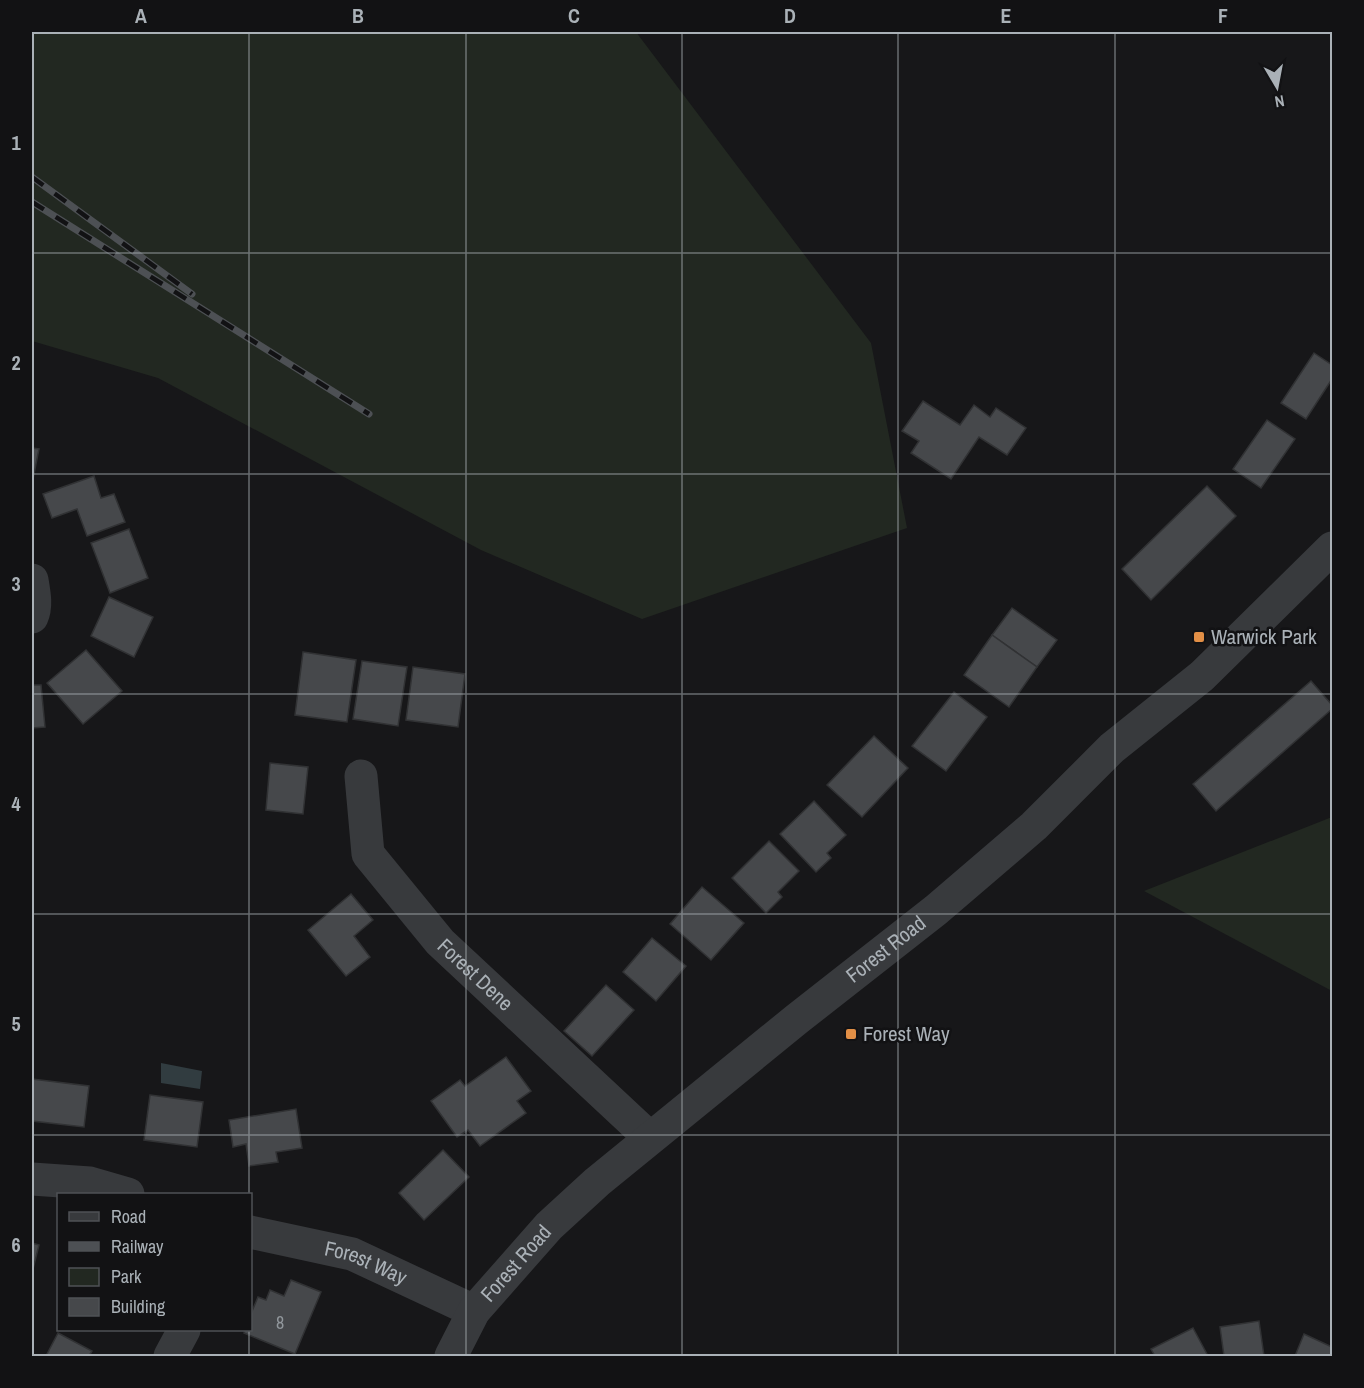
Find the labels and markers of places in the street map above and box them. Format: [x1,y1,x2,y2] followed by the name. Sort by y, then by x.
[1211,622,1317,651] place label: Warwick Park
[1192,630,1206,644] marker: Warwick Park
[863,1019,950,1048] place label: Forest Way
[844,1027,858,1041] marker: Forest Way

